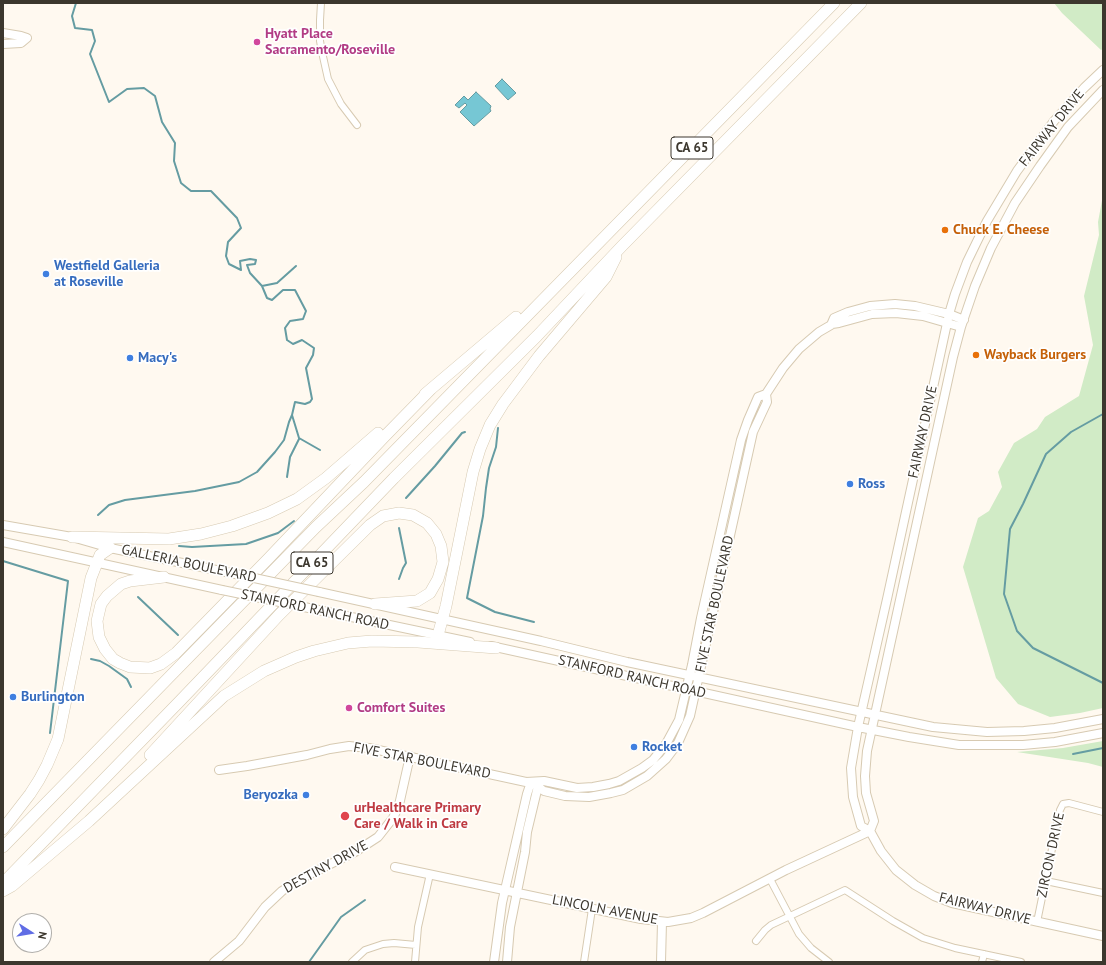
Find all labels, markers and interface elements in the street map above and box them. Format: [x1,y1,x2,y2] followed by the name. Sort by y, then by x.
[265,26,395,58] place label: Hyatt Place Sacramento/Roseville
[252,37,262,47] marker: Hyatt Place Sacramento/Roseville
[1016,86,1088,170] street label: FAIRWAY DRIVE
[671,137,713,159] road number: CA 65
[953,222,1049,238] place label: Chuck E. Cheese
[940,225,950,235] marker: Chuck E. Cheese
[54,258,160,290] place label: Westfield Galleria at Roseville
[41,269,51,279] marker: Westfield Galleria at Roseville
[984,347,1086,363] place label: Wayback Burgers
[138,350,177,366] place label: Macy's
[971,350,981,360] marker: Wayback Burgers
[125,353,135,363] marker: Macy's
[905,384,941,480] street label: FAIRWAY DRIVE
[858,476,885,492] place label: Ross
[845,479,855,489] marker: Ross
[692,534,738,674] street label: FIVE STAR BOULEVARD
[120,541,258,587] street label: GALLERIA BOULEVARD
[291,552,333,574] road number: CA 65
[239,586,391,634] street label: STANFORD RANCH ROAD
[557,652,707,702] street label: STANFORD RANCH ROAD
[21,689,85,705] place label: Burlington
[8,692,18,702] marker: Burlington
[357,700,445,716] place label: Comfort Suites
[344,703,354,713] marker: Comfort Suites
[352,739,492,783] street label: FIVE STAR BOULEVARD
[642,739,682,755] place label: Rocket
[629,742,639,752] marker: Rocket
[243,787,298,803] place label: Beryozka
[301,790,311,800] marker: Beryozka
[354,800,481,832] place label: urHealthcare Primary Care / Walk in Care
[339,810,351,822] marker: urHealthcare Primary Care / Walk in Care
[1034,811,1068,899] street label: ZIRCON DRIVE
[281,837,371,897] street label: DESTINY DRIVE
[937,889,1033,929] street label: FAIRWAY DRIVE
[551,892,659,928] street label: LINCOLN AVENUE
[12,913,52,953] north arrow
[35,930,50,940] text: N

